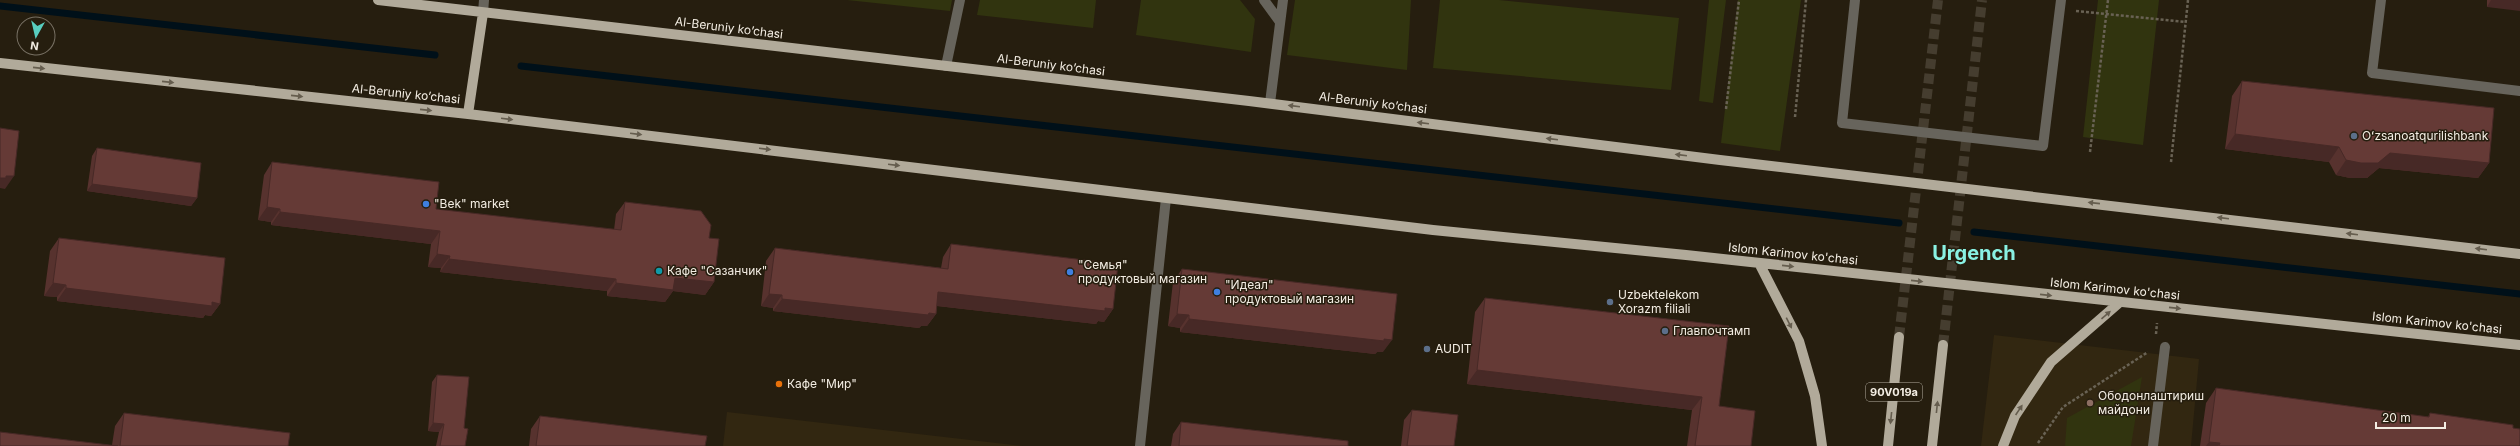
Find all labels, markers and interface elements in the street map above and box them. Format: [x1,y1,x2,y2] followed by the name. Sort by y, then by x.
[674,13,784,42] street label: Al-Beruniy ko’chasi
[16,16,56,56] north arrow
[29,38,40,53] text: N
[996,50,1106,79] street label: Al-Beruniy ko’chasi
[33,64,45,71] one-way arrow
[162,78,174,85] one-way arrow
[351,80,461,107] street label: Al-Beruniy ko’chasi
[1318,88,1428,117] street label: Al-Beruniy ko’chasi
[291,92,303,99] one-way arrow
[1288,103,1301,109] one-way arrow
[420,106,433,113] one-way arrow
[501,116,513,122] one-way arrow
[1417,119,1430,126] one-way arrow
[2362,128,2489,143] place label: Oʻzsanoatqurilishbank
[630,131,642,137] one-way arrow
[2349,131,2359,141] marker: Oʻzsanoatqurilishbank
[1546,136,1558,142] one-way arrow
[759,146,771,153] one-way arrow
[1675,152,1687,158] one-way arrow
[888,162,900,168] one-way arrow
[434,196,509,211] place label: "Bek" market
[421,199,431,209] marker: "Bek" market
[2088,200,2100,206] one-way arrow
[2217,215,2229,221] one-way arrow
[2346,230,2358,237] one-way arrow
[1728,239,1859,268] street label: Islom Karimov ko'chasi
[1932,241,2016,265] district label: Urgench
[2475,246,2487,252] one-way arrow
[1078,257,1207,286] place label: "Семья" продуктовый магазин
[667,263,767,278] place label: Кафе "Сазанчик"
[1781,263,1794,270] one-way arrow
[654,266,664,276] marker: Кафе "Сазанчик"
[1065,267,1075,277] marker: "Семья" продуктовый магазин
[2050,274,2181,303] street label: Islom Karimov ko'chasi
[1225,277,1354,306] place label: "Идеал" продуктовый магазин
[1911,277,1923,284] one-way arrow
[1212,287,1222,297] marker: "Идеал" продуктовый магазин
[1618,287,1699,316] place label: Uzbektelekom Xorazm filiali
[2040,291,2052,298] one-way arrow
[1605,297,1615,307] marker: Uzbektelekom Xorazm filiali
[2169,305,2181,312] one-way arrow
[2372,308,2503,337] street label: Islom Karimov ko'chasi
[2100,311,2111,320] one-way arrow
[1786,317,1793,329] one-way arrow
[1673,323,1750,338] place label: Главпочтамп
[1660,326,1670,336] marker: Главпочтамп
[1435,341,1472,356] place label: AUDIT
[1422,344,1432,354] marker: AUDIT
[787,376,857,391] place label: Кафе "Мир"
[774,379,784,389] marker: Кафе "Мир"
[1866,383,1922,401] road number: 90V019a
[2098,388,2204,417] place label: Ободонлаштириш майдони
[2085,398,2095,408] marker: Ободонлаштириш майдони
[1933,401,1940,413] one-way arrow
[2376,404,2445,430] scale bar
[2015,405,2023,416] one-way arrow
[2382,410,2411,425] text: 20 m
[1887,412,1894,424] one-way arrow

